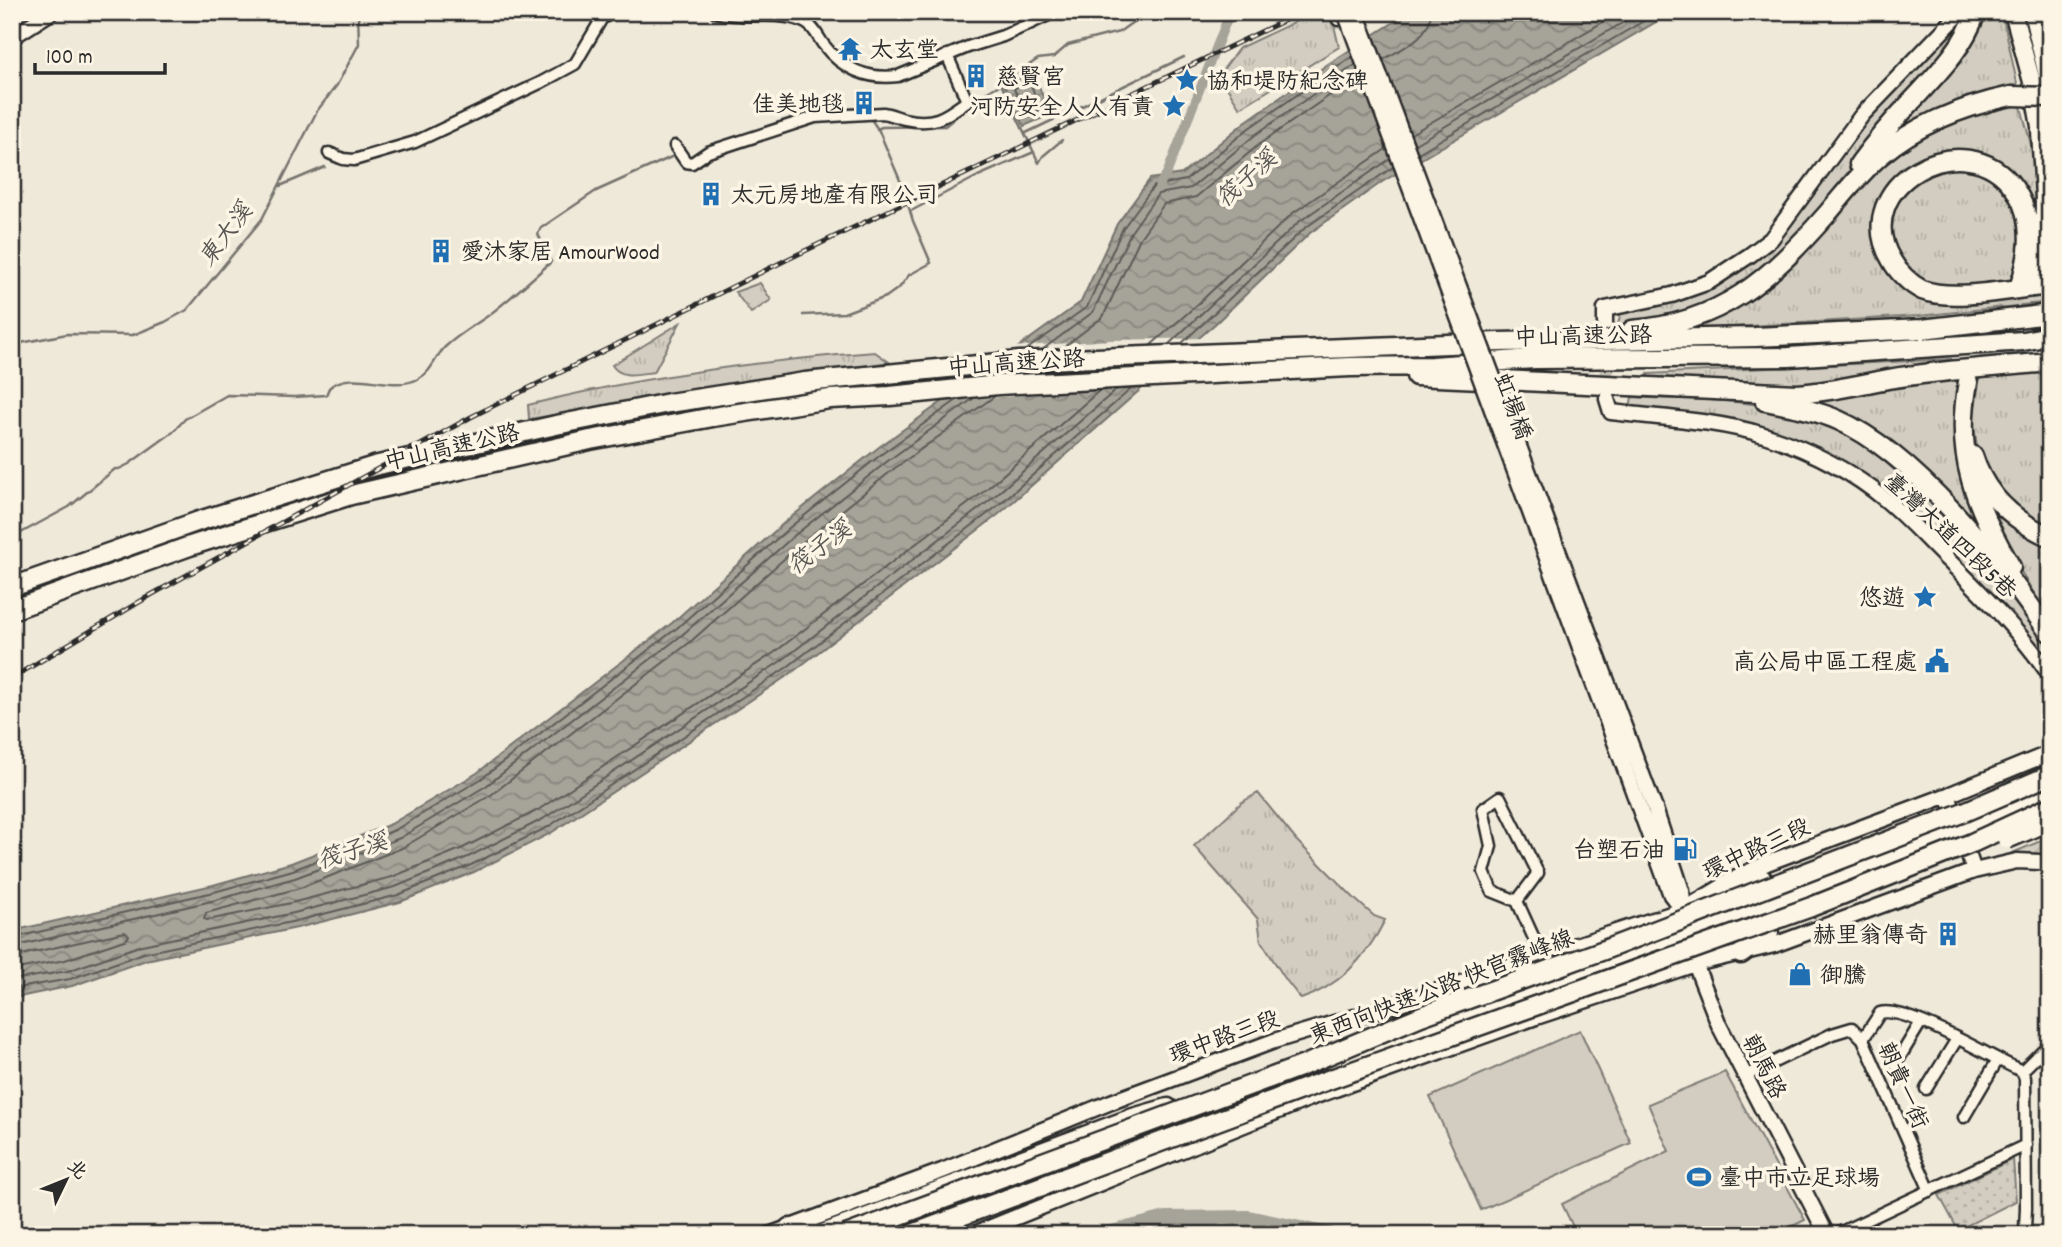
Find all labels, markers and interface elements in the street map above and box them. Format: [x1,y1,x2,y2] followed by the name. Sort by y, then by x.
[35,32,164,76] scale bar
[836,35,864,63] temple icon: 太玄堂
[870,36,939,69] place label: 太玄堂
[46,44,93,74] text: 100 m
[962,62,990,90] building icon: 慈賢宮
[996,63,1065,96] place label: 慈賢宮
[1173,66,1201,94] place icon: 協和堤防紀念碑
[1207,67,1368,100] place label: 協和堤防紀念碑
[850,89,878,117] building icon: 佳美地毯
[752,90,844,123] place label: 佳美地毯
[1160,92,1188,120] place icon: 河防安全人人有責
[970,93,1154,126] place label: 河防安全人人有責
[1210,142,1288,217] water label: 筏子溪
[697,180,725,208] building icon: 太元房地產有限公司
[731,181,938,214] place label: 太元房地產有限公司
[192,195,264,275] water label: 東大溪
[427,237,455,265] building icon: 愛沐家居 AmourWood
[461,238,660,271] place label: 愛沐家居 AmourWood
[1514,321,1652,356] street label: 中山高速公路
[946,344,1086,387] street label: 中山高速公路
[1483,369,1538,445] street label: 虹揚橋
[382,418,524,481] street label: 中山高速公路
[1875,467,2023,609] street label: 臺灣大道四段5巷
[782,513,861,585] water label: 筏子溪
[1911,583,1939,611] place icon: 悠遊
[1859,584,1905,617] place label: 悠遊
[1923,647,1951,675] public building icon: 高公局中區工程處
[1733,648,1917,681] place label: 高公局中區工程處
[1698,812,1817,890] street label: 環中路三段
[313,826,394,880] water label: 筏子溪
[1671,835,1699,863] fuel station icon: 台塑石油
[1573,836,1665,869] place label: 台塑石油
[1934,920,1962,948] building icon: 赫里翁傳奇
[1813,921,1928,954] place label: 赫里翁傳奇
[1305,923,1579,1055] street label: 東西向快速公路 快官霧峰線
[1786,960,1814,988] shop icon: 御騰
[1820,961,1866,994] place label: 御騰
[1166,1004,1285,1074] street label: 環中路三段
[1732,1029,1792,1106] street label: 朝馬路
[1867,1038,1935,1135] street label: 朝貴一街
[32,1146,102,1216] north arrow
[60,1155,92,1187] text: 北
[1685,1163,1713,1191] sports icon: 臺中市立足球場
[1719,1164,1880,1197] place label: 臺中市立足球場

